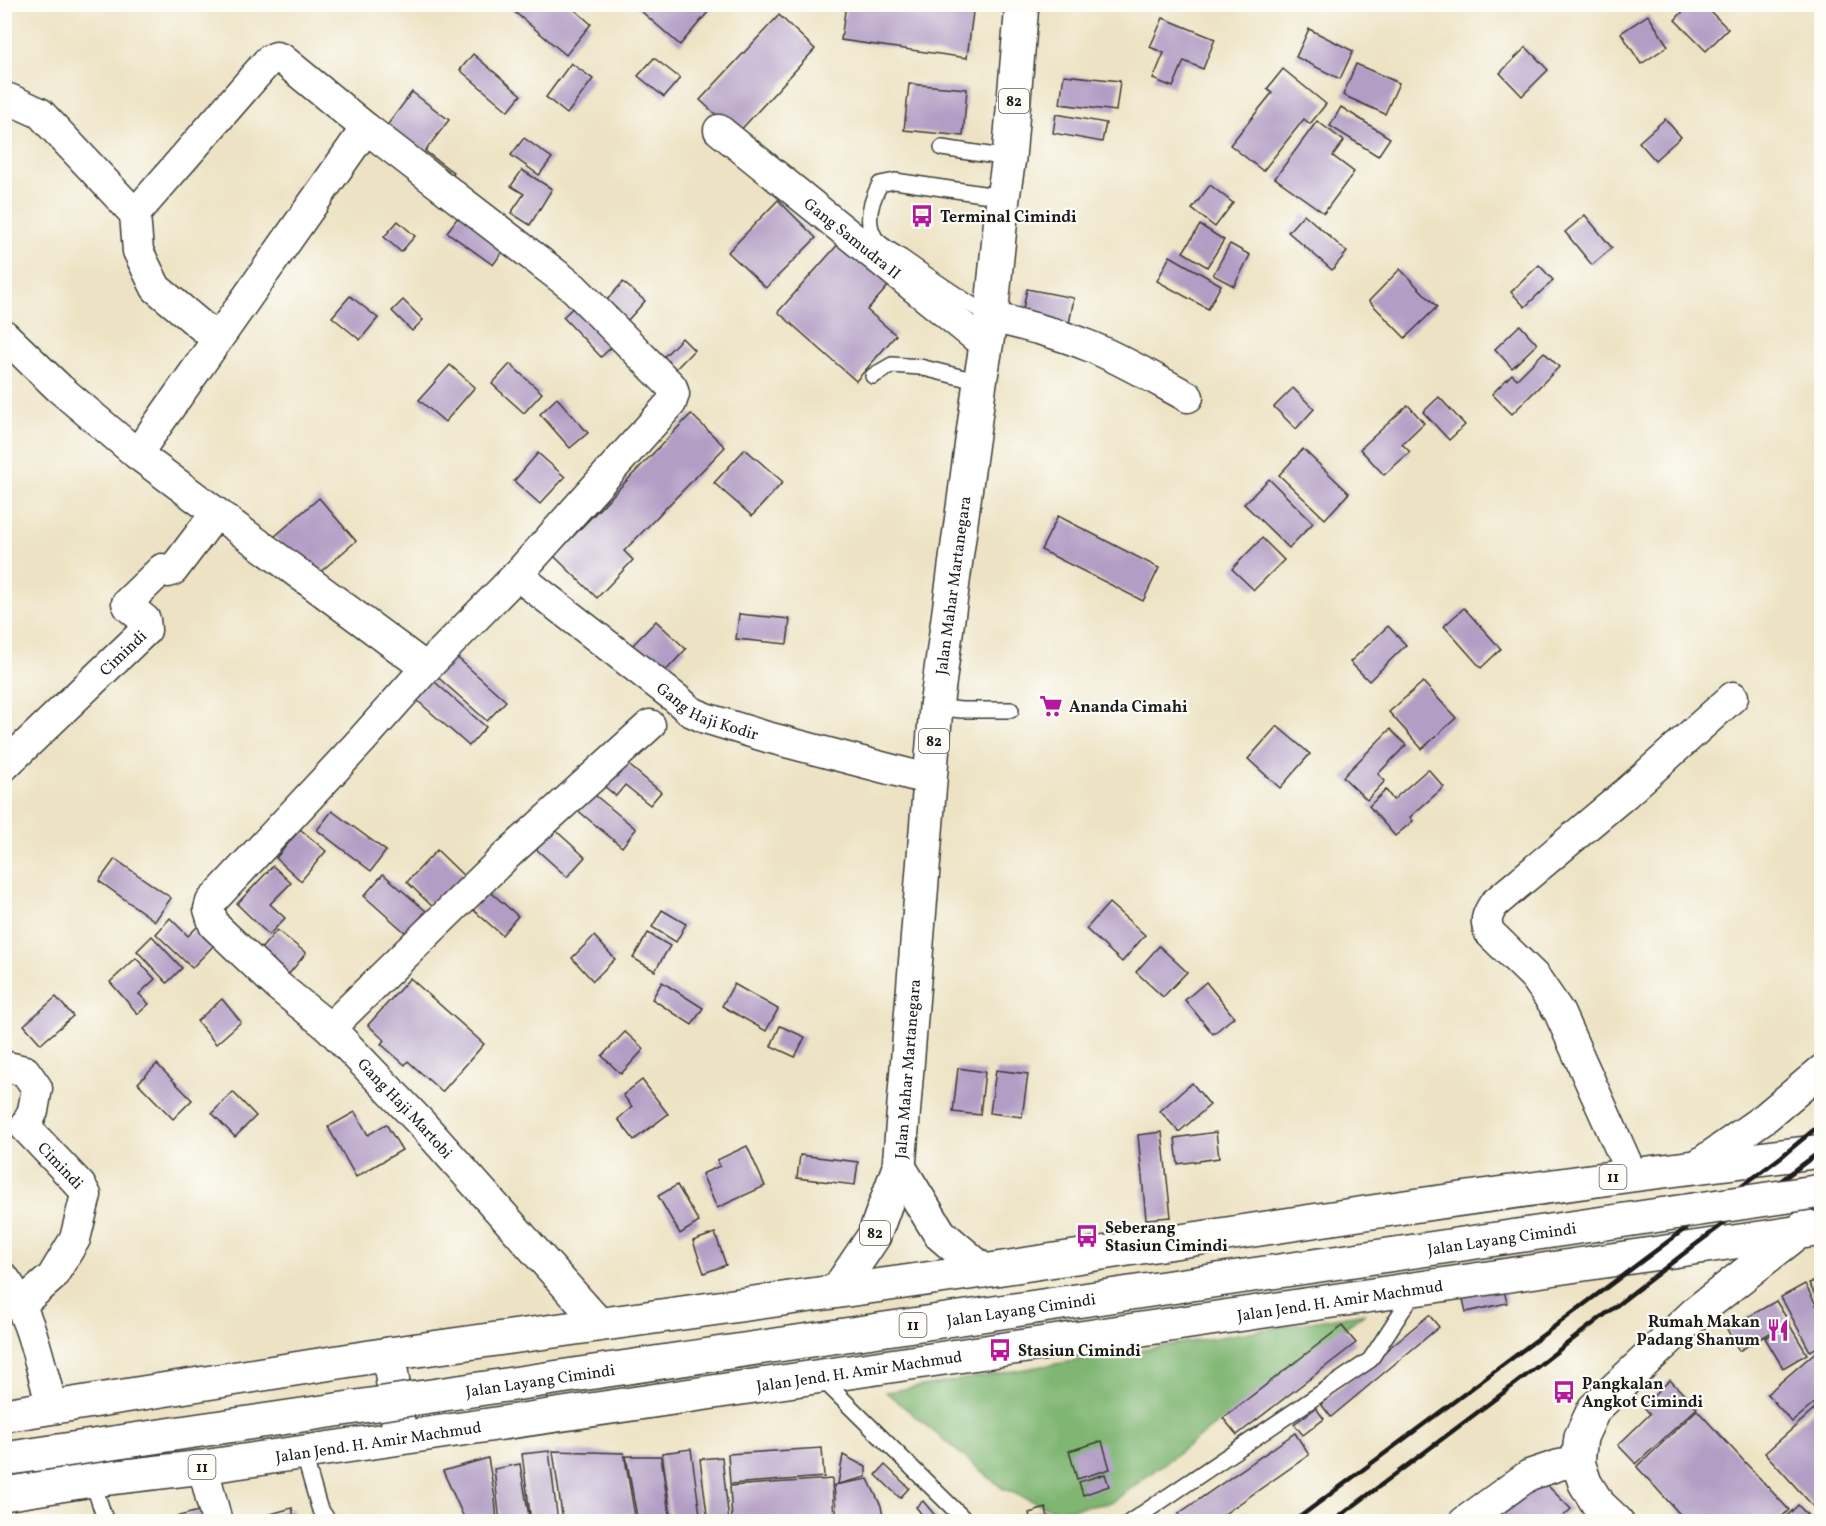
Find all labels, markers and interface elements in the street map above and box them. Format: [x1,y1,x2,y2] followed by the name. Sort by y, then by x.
[999,89,1029,113] road number: 82
[798,194,905,285] street label: Gang Samudra II
[909,203,935,229] bus stop icon: Terminal Cimindi
[940,207,1077,229] place label: Terminal Cimindi
[931,495,977,676] street label: Jalan Mahar Martanegara
[95,626,152,682] street label: Cimindi
[651,678,761,747] street label: Gang Haji Kodir
[1038,693,1064,719] supermarket icon: Ananda Cimahi
[1069,697,1188,719] place label: Ananda Cimahi
[919,729,949,753] road number: 82
[891,978,927,1160] street label: Jalan Mahar Martanegara
[352,1054,457,1164] street label: Gang Haji Martobi
[32,1138,88,1195] street label: Cimindi
[1600,1165,1626,1189] road number: 11
[1105,1218,1228,1258] place label: Seberang Stasiun Cimindi
[1426,1218,1578,1262] street label: Jalan Layang Cimindi
[860,1221,890,1245] road number: 82
[1074,1223,1100,1249] bus stop icon: Seberang Stasiun Cimindi
[1236,1276,1445,1328] street label: Jalan Jend. H. Amir Machmud
[945,1289,1098,1333] street label: Jalan Layang Cimindi
[1636,1312,1760,1352] place label: Rumah Makan Padang Shanum
[900,1313,926,1337] road number: 11
[1765,1317,1791,1343] restaurant icon: Rumah Makan Padang Shanum
[987,1337,1013,1363] bus stop icon: Stasiun Cimindi
[1018,1341,1141,1363] place label: Stasiun Cimindi
[755,1347,964,1399] street label: Jalan Jend. H. Amir Machmud
[464,1360,617,1404] street label: Jalan Layang Cimindi
[1582,1374,1704,1414] place label: Pangkalan Angkot Cimindi
[1551,1379,1577,1405] bus stop icon: Pangkalan Angkot Cimindi
[274,1417,483,1469] street label: Jalan Jend. H. Amir Machmud
[188,1455,216,1479] road number: 11

